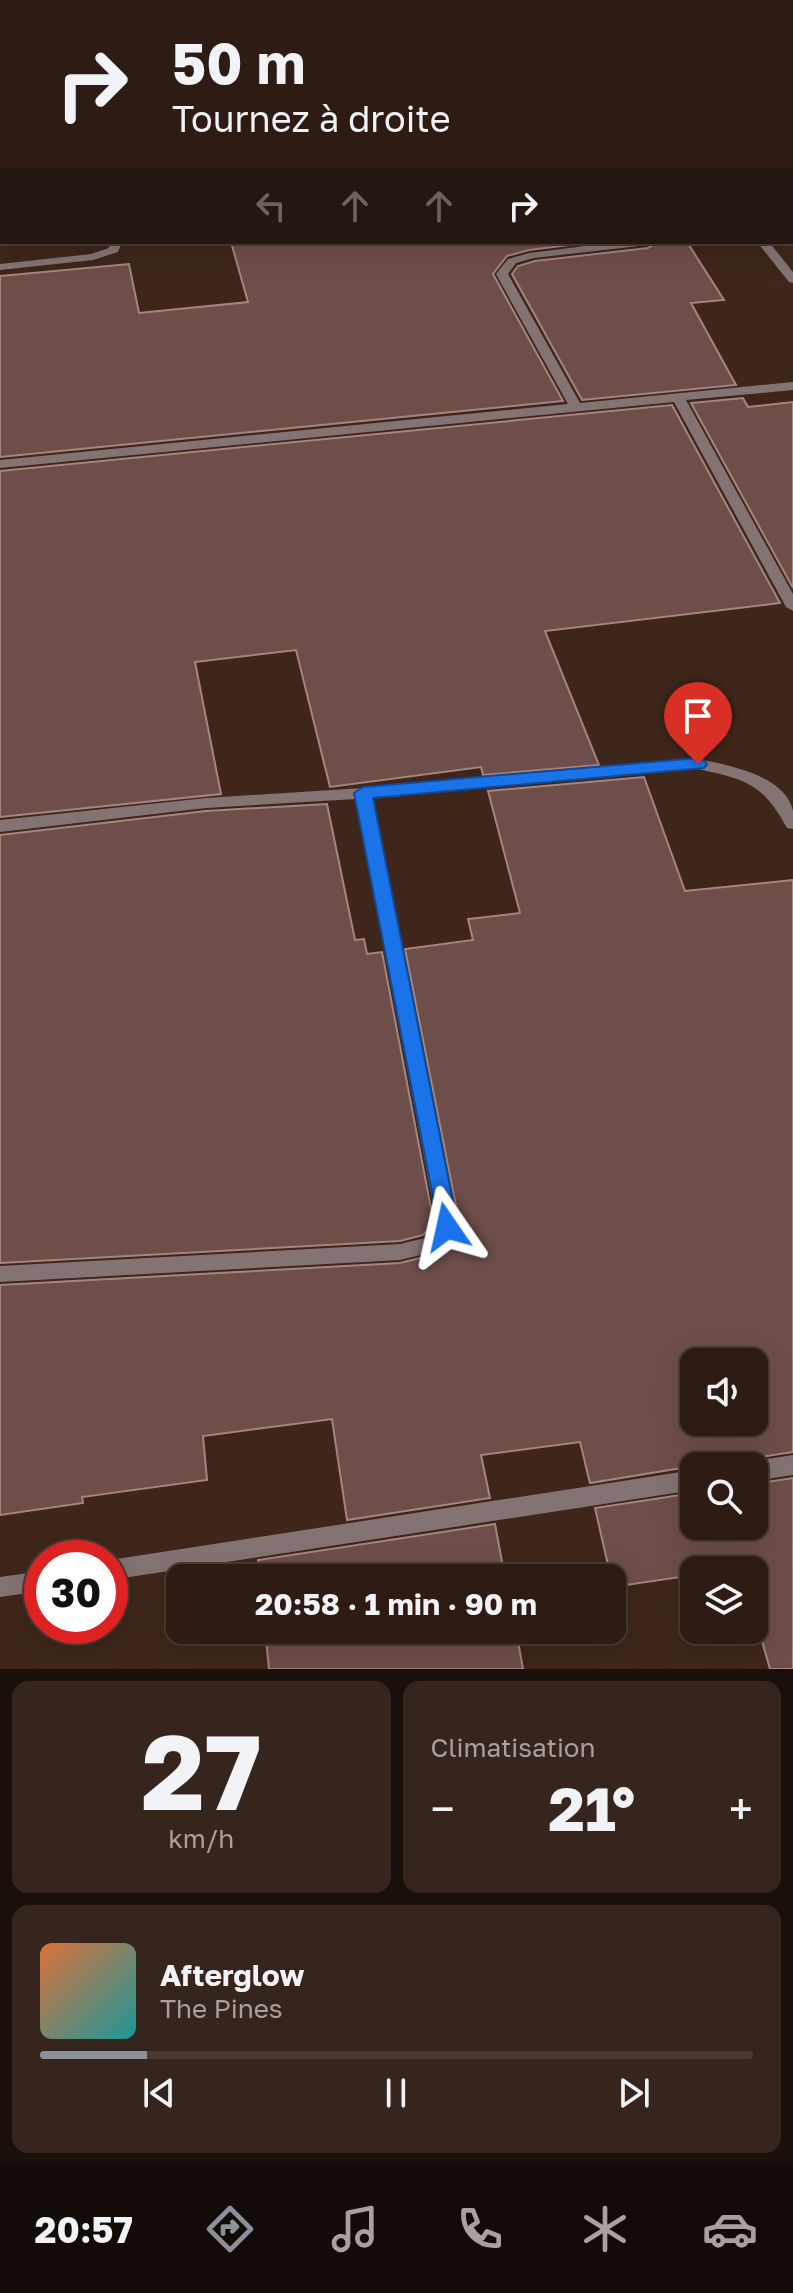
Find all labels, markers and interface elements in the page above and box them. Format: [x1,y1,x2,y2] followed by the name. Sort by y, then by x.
[172,29,306,96] text: 50 m
[40,32,144,136] icon: right
[172,97,451,140] text: Tournez à droite
[249,184,293,228] icon: left
[333,184,377,228] icon: ahead
[417,184,461,228] icon: ahead
[501,184,545,228] icon: right
[664,682,732,764] pin
[676,694,720,738] icon: arrive
[405,1185,489,1269] position arrow
[680,1348,768,1644] map controls
[680,1348,768,1436] button: sound
[680,1452,768,1540] button: search
[24,1540,128,1644] speed limit sign: 30
[680,1556,768,1644] button: layers
[255,1586,537,1622] text: 20:58 · 1 min · 90 m
[141,1708,261,1833] text: 27
[431,1732,595,1763] text: Climatisation
[548,1772,635,1844] text: 21°
[431,1782,455,1835] text: −
[729,1782,753,1835] text: +
[168,1823,234,1854] text: km/h
[160,1957,304,1993] text: Afterglow
[160,1993,283,2024] text: The Pines
[137,2071,181,2115] icon: previous
[374,2071,418,2115] icon: pause
[612,2071,656,2115] icon: next
[202,2201,258,2257] icon: directions
[327,2201,383,2257] icon: music
[452,2201,508,2257] icon: phone
[577,2201,633,2257] icon: climate
[702,2201,758,2257] icon: car
[35,2208,133,2251] text: 20:57

